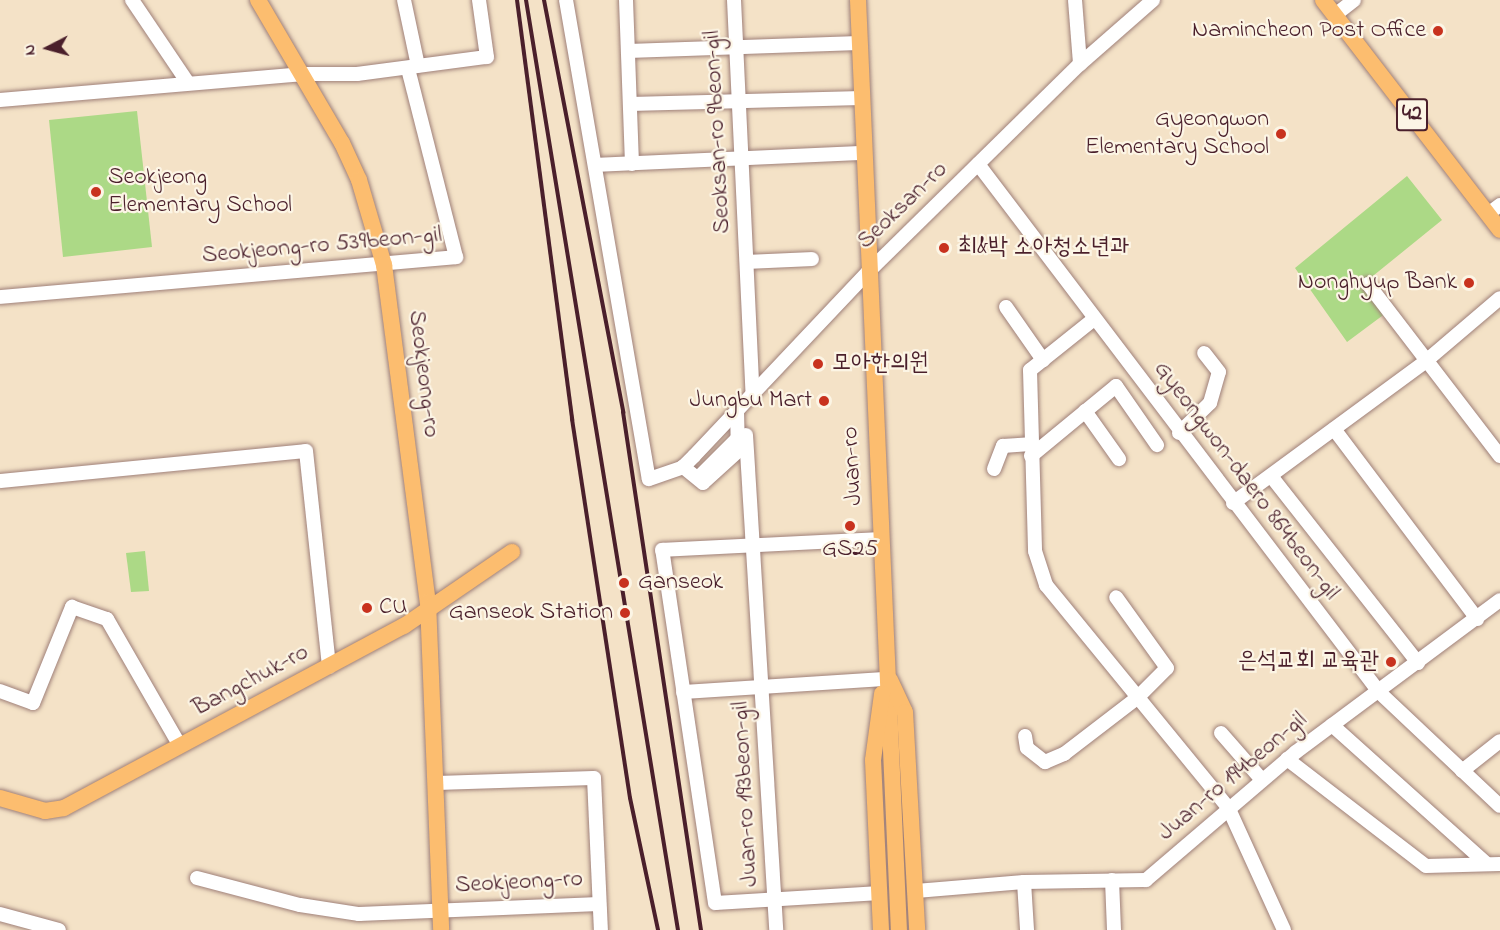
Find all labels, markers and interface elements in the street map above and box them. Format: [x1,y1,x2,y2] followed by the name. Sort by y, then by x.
[1192,17,1426,45] place label: Namincheon Post Office
[18,18,78,78] north arrow
[1431,24,1445,38] marker: Namincheon Post Office
[698,30,738,234] street label: Seoksan-ro 9beon-gil
[18,43,43,57] text: N
[1396,96,1428,134] road number: 42
[1085,106,1269,162] place label: Gyeongwon Elementary School
[1274,127,1288,141] marker: Gyeongwon Elementary School
[852,156,954,256] street label: Seoksan-ro
[108,164,292,220] place label: Seokjeong Elementary School
[89,185,103,199] marker: Seokjeong Elementary School
[201,221,443,271] street label: Seokjeong-ro 539beon-gil
[958,234,1129,262] place label: 최&박 소아청소년과
[935,239,953,257] marker: 최&박 소아청소년과
[1298,269,1457,297] place label: Nonghyup Bank
[1462,276,1476,290] marker: Nonghyup Bank
[401,309,445,439] street label: Seokjeong-ro
[832,350,929,378] place label: 모아한의원
[809,355,827,373] marker: 모아한의원
[1147,356,1345,606] street label: Gyeongwon-daero 864beon-gil
[690,387,812,415] place label: Jungbu Mart
[817,394,831,408] marker: Jungbu Mart
[837,426,869,506] street label: Juan-ro
[843,519,857,533] marker: GS25
[822,536,878,564] place label: GS25
[638,569,723,597] place label: Ganseok
[615,574,633,592] marker: Ganseok
[379,594,407,622] place label: CU
[449,599,613,627] place label: Ganseok Station
[360,601,374,615] marker: CU
[618,606,632,620] marker: Ganseok Station
[188,639,314,723] street label: Bangchuk-ro
[1238,648,1379,676] place label: 은석교회 교육관
[1384,655,1398,669] marker: 은석교회 교육관
[727,701,765,887] street label: Juan-ro 193beon-gil
[1153,706,1313,848] street label: Juan-ro 194beon-gil
[454,865,584,901] street label: Seokjeong-ro

